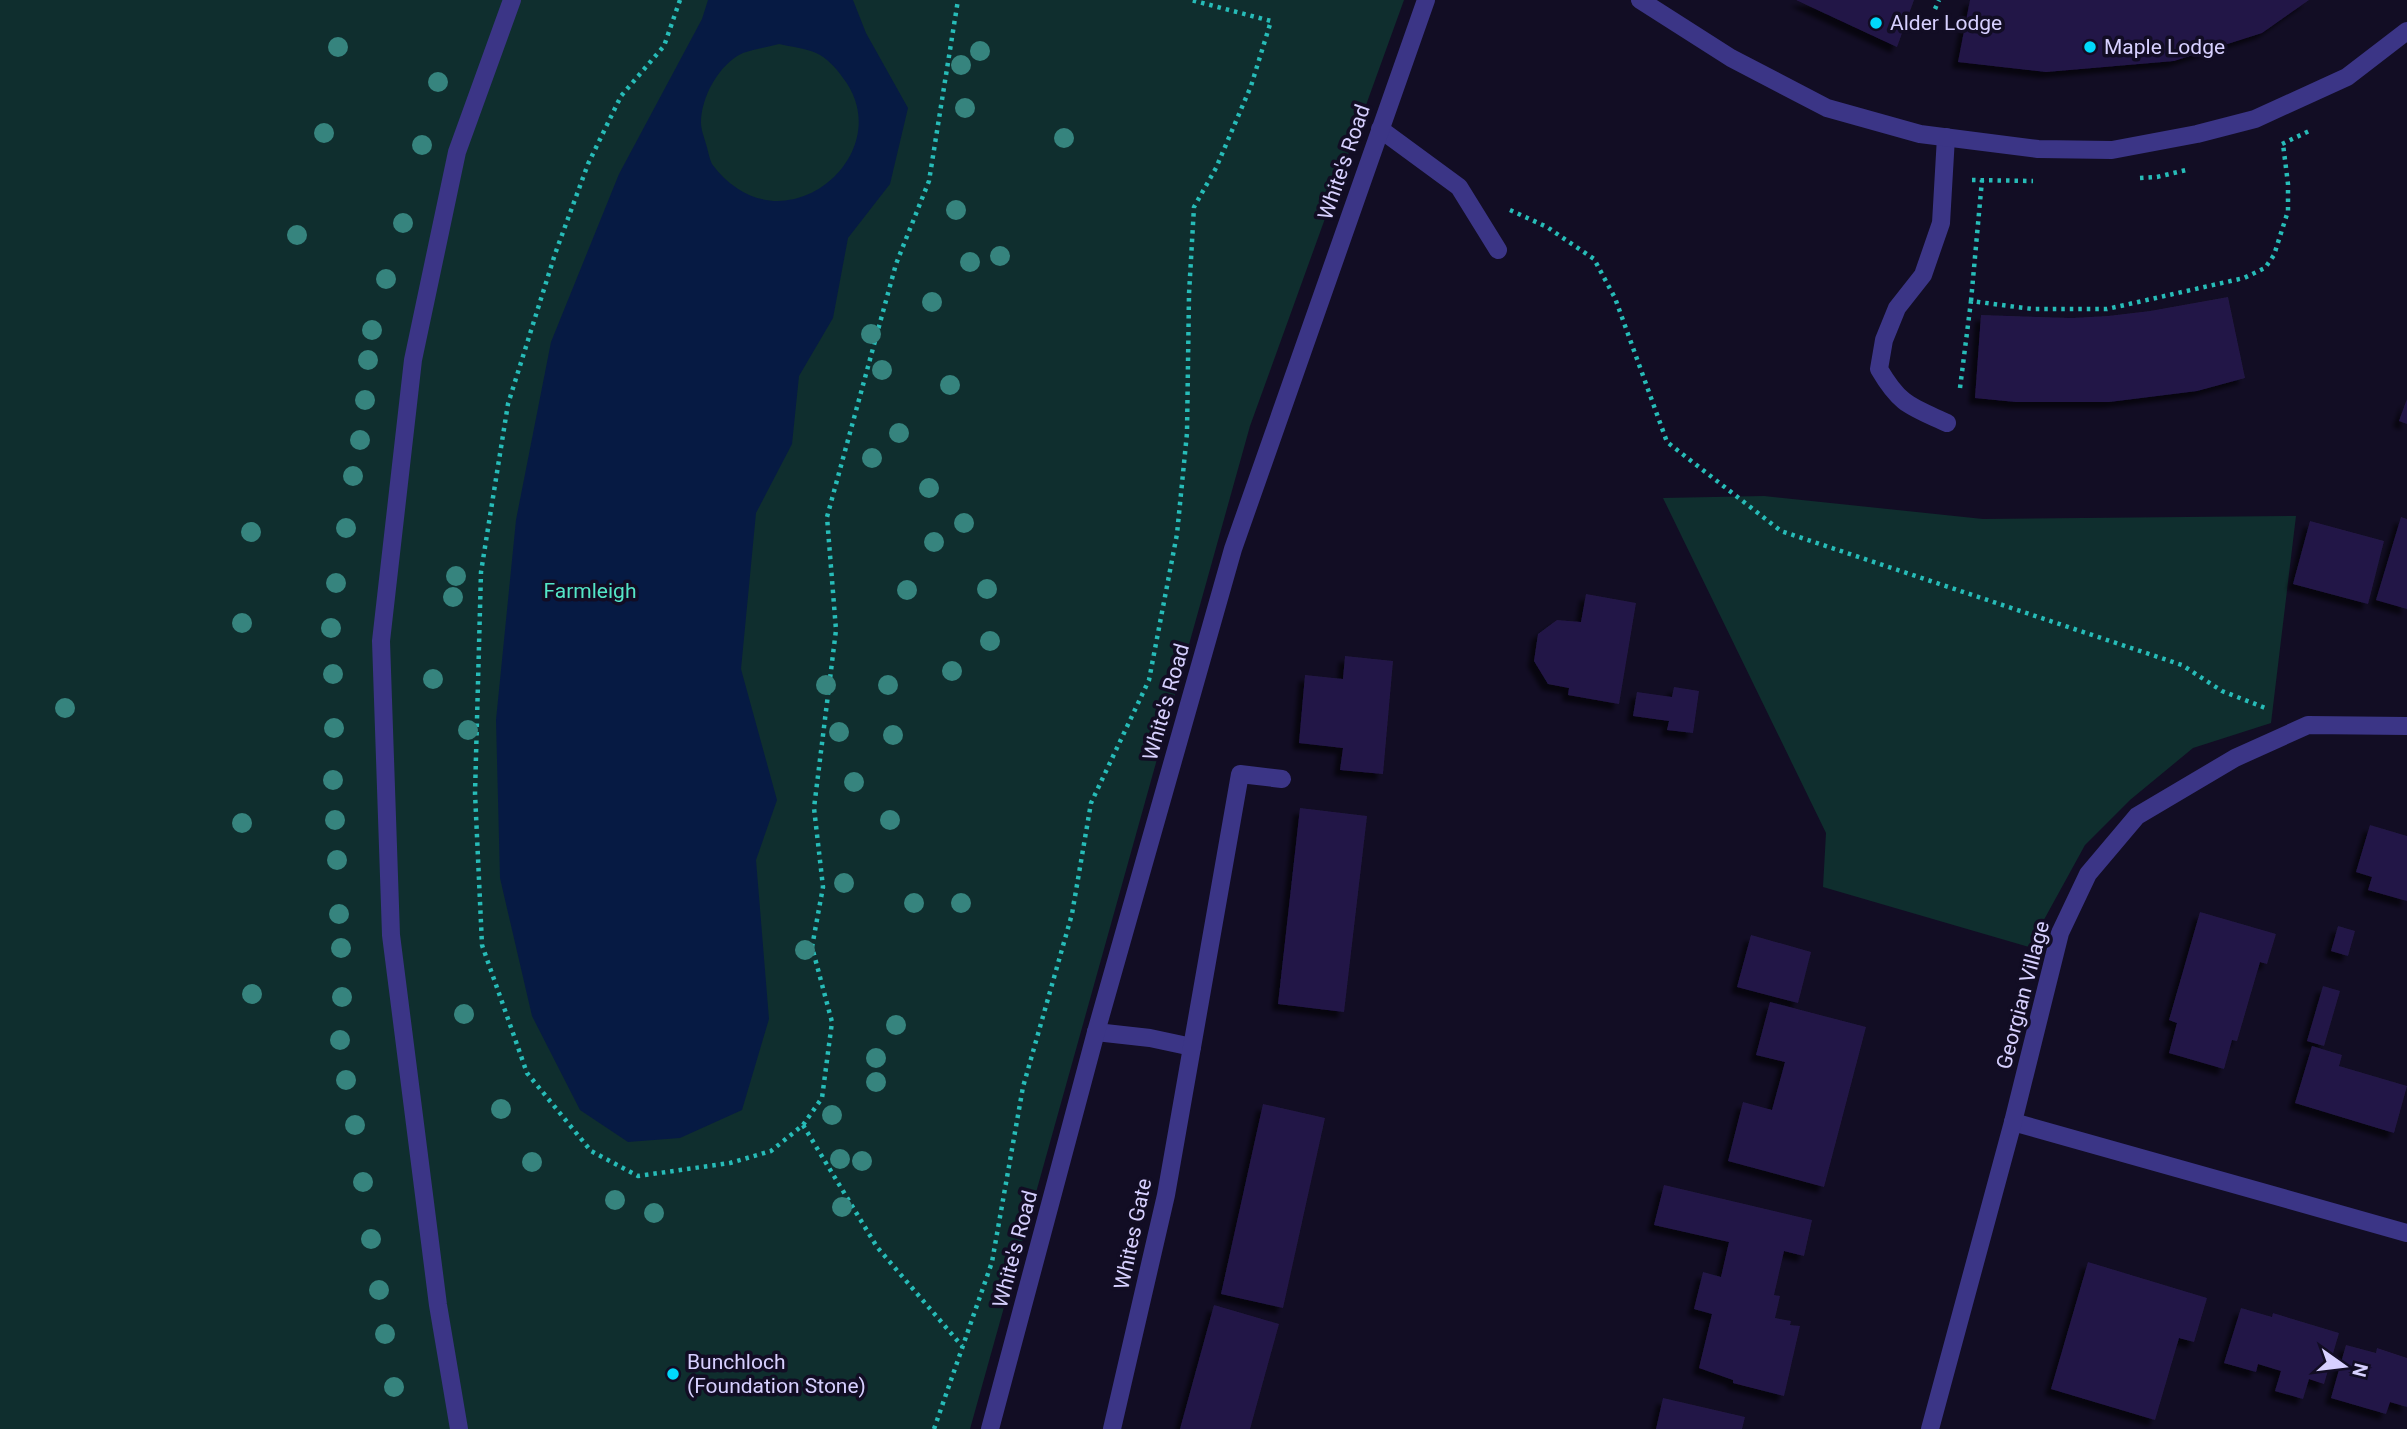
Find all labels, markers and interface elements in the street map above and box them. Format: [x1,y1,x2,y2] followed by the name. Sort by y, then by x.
[1890,11,2002,35] place label: Alder Lodge
[1868,15,1884,31] marker: Alder Lodge
[2104,35,2225,59] place label: Maple Lodge
[2082,39,2098,55] marker: Maple Lodge
[1313,101,1375,223] street label: White's Road
[544,579,636,603] park label: Farmleigh
[1138,641,1194,763] street label: White's Road
[1992,918,2054,1072] street label: Georgian Village
[1110,1176,1156,1292] street label: Whites Gate
[988,1188,1042,1310] street label: White's Road
[2309,1331,2379,1401] north arrow
[687,1350,866,1398] place label: Bunchloch (Foundation Stone)
[2347,1361,2373,1379] text: N
[665,1366,681,1382] marker: Bunchloch (Foundation Stone)

